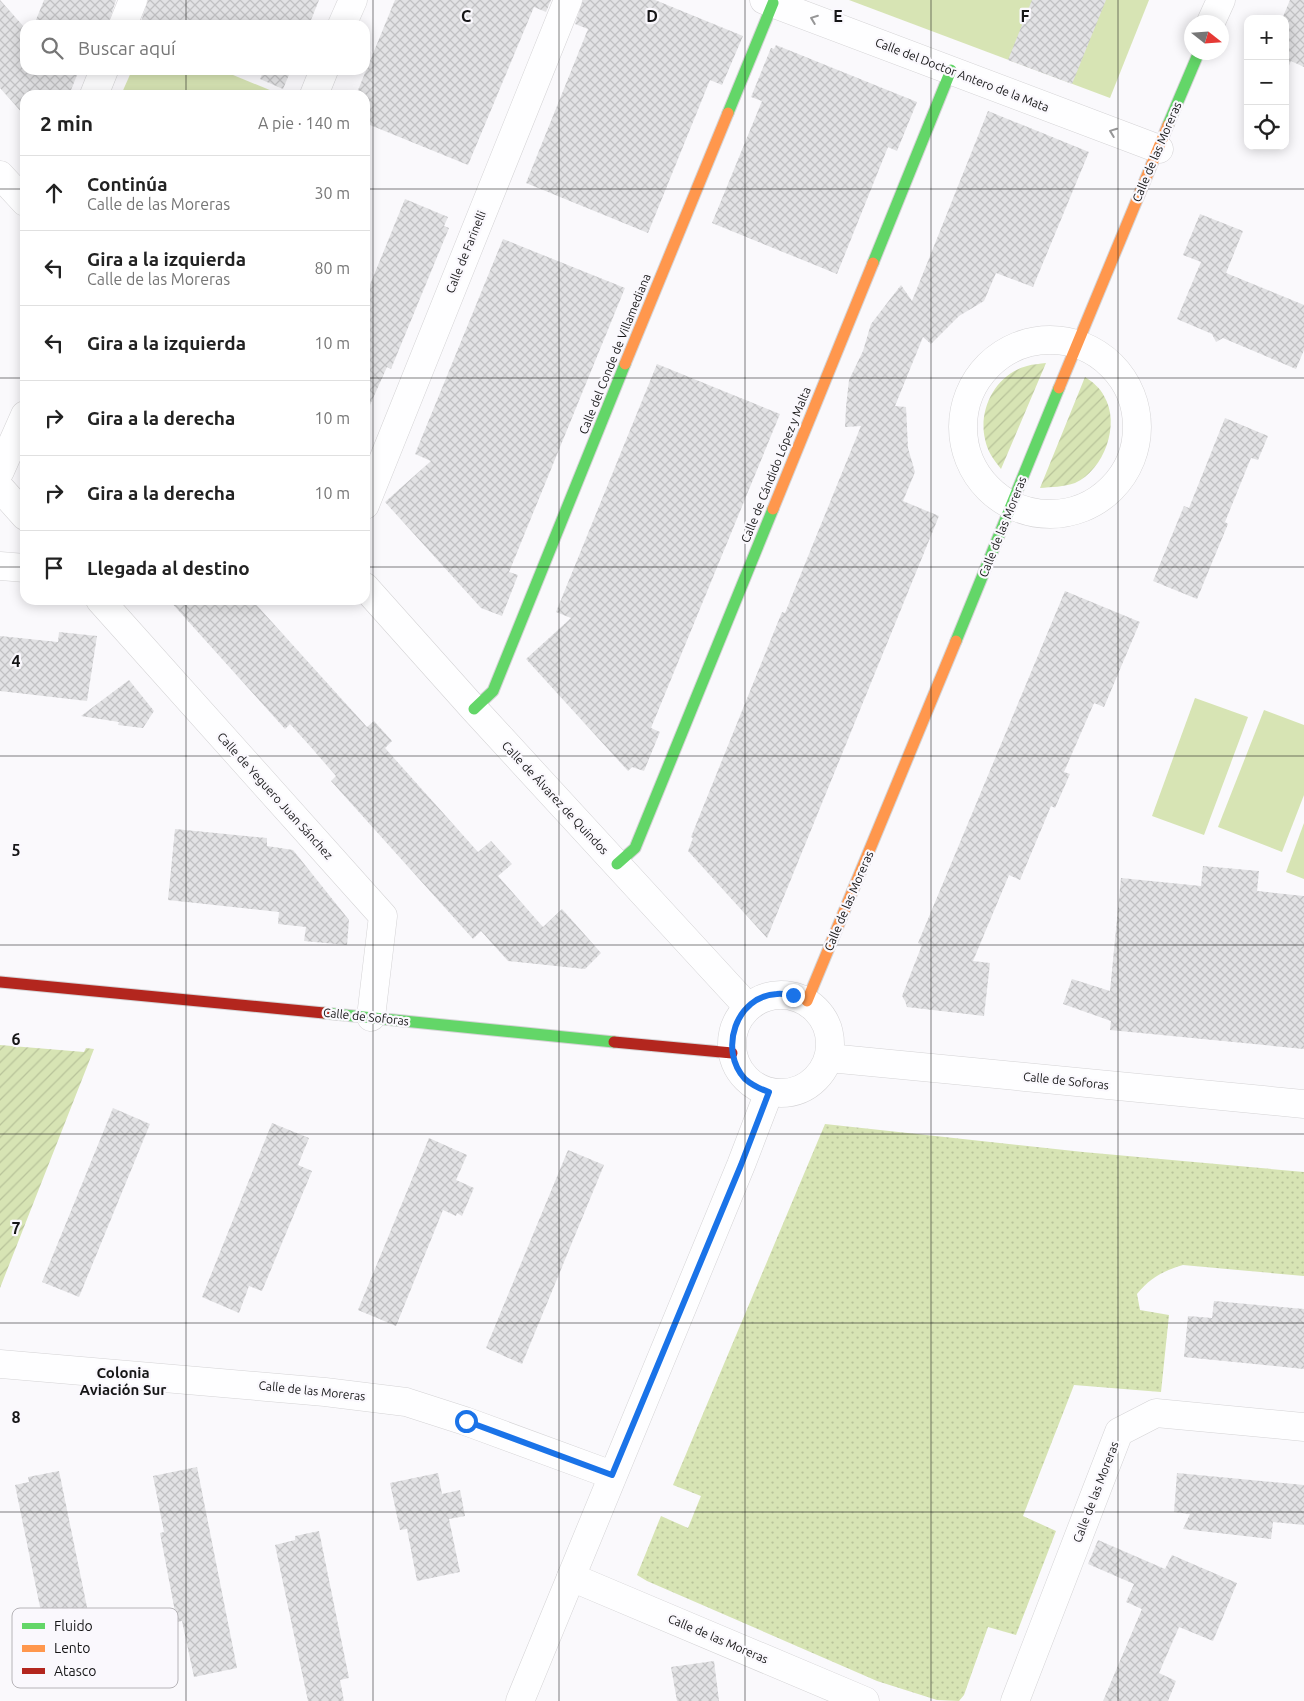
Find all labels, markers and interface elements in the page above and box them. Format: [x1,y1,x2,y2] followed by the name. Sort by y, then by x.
[461,7,471,25] text: C
[646,7,658,25] text: D
[833,7,843,25] text: E
[1021,7,1030,25] text: F
[810,15,819,25] one-way arrow
[1184,15,1229,60] north arrow
[1244,15,1289,150] map controls
[1244,15,1289,60] button: +
[20,20,370,75] search box
[38,34,66,62] icon: search
[873,35,1051,114] street label: Calle del Doctor Antero de la Mata
[78,37,176,59] text: Buscar aquí
[1244,60,1289,105] button: −
[1130,100,1184,204] street label: Calle de las Moreras
[1244,105,1289,150] button: locate
[40,111,93,135] text: 2 min
[258,114,350,132] text: A pie · 140 m
[1109,128,1118,138] one-way arrow
[87,173,168,195] text: Continúa
[40,179,68,207] icon: ahead
[314,184,350,202] text: 30 m
[87,195,230,213] text: Calle de las Moreras
[443,209,488,295] street label: Calle de Farinelli
[87,248,246,270] text: Gira a la izquierda
[40,254,68,282] icon: left
[314,259,350,277] text: 80 m
[87,270,230,288] text: Calle de las Moreras
[576,272,653,436] street label: Calle del Conde de Villamediana
[40,329,68,357] icon: left
[87,332,246,354] text: Gira a la izquierda
[314,334,350,352] text: 10 m
[738,385,813,545] street label: Calle de Cándido López y Malta
[40,404,68,432] icon: right
[87,407,235,429] text: Gira a la derecha
[314,409,350,427] text: 10 m
[976,475,1029,579] street label: Calle de las Moreras
[40,479,68,507] icon: right
[87,482,235,504] text: Gira a la derecha
[314,484,350,502] text: 10 m
[40,554,68,582] icon: arrive
[87,557,250,579] text: Llegada al destino
[11,652,21,670] text: 4
[215,730,336,862] street label: Calle de Yeguero Juan Sánchez
[500,739,611,857] street label: Calle de Álvarez de Quindos
[11,841,21,859] text: 5
[822,849,876,953] street label: Calle de las Moreras
[782,984,805,1007] route end
[322,1006,410,1027] street label: Calle de Soforas
[11,1030,21,1048] text: 6
[1022,1070,1110,1091] street label: Calle de Soforas
[11,1219,21,1237] text: 7
[80,1364,167,1398] district label: Colonia Aviación Sur
[258,1378,366,1403] street label: Calle de las Moreras
[11,1408,21,1426] text: 8
[455,1410,478,1433] route start
[1070,1439,1121,1544] street label: Calle de las Moreras
[12,1608,178,1688] legend
[666,1612,770,1666] street label: Calle de las Moreras
[54,1618,93,1634] text: Fluido
[54,1640,91,1656] text: Lento
[54,1663,97,1679] text: Atasco

